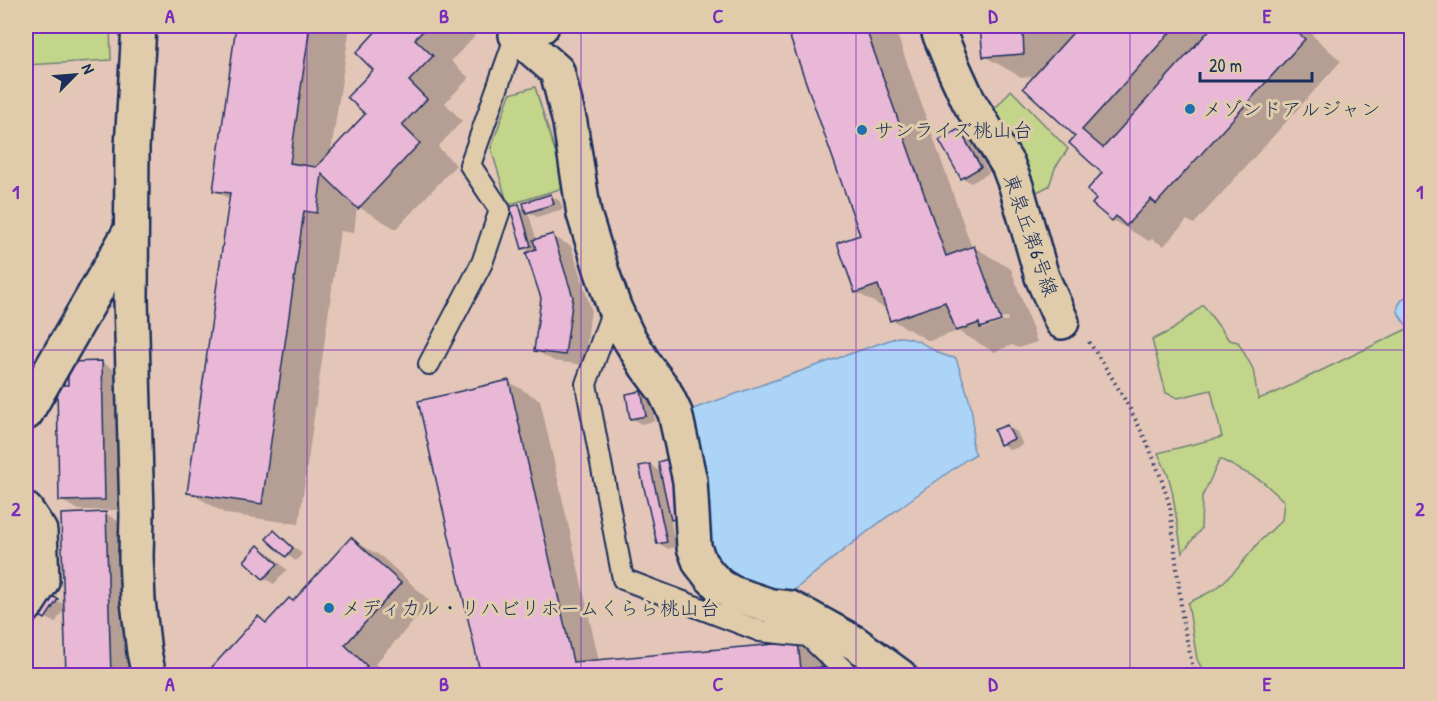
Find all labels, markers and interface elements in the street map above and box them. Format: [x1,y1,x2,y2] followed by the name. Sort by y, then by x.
[165,2,175,29] text: A
[439,2,449,29] text: B
[713,2,724,29] text: C
[988,2,998,29] text: D
[1263,2,1272,29] text: E
[45,45,105,105] north arrow
[1200,45,1312,83] scale bar
[1209,53,1242,78] text: 20 m
[77,60,101,78] text: N
[1202,95,1381,122] place label: メゾンドアルジャン
[1183,102,1197,116] marker: メゾンドアルジャン
[874,116,1032,143] place label: サンライズ桃山台
[855,123,869,137] marker: サンライズ桃山台
[998,170,1065,300] street label: 東泉丘第6号線
[12,178,20,205] text: 1
[1416,178,1424,205] text: 1
[11,495,21,522] text: 2
[1415,495,1425,522] text: 2
[341,594,719,621] place label: メディカル・リハビリホームくらら桃山台
[322,601,336,615] marker: メディカル・リハビリホームくらら桃山台
[165,670,175,697] text: A
[439,670,449,697] text: B
[713,670,724,697] text: C
[988,670,998,697] text: D
[1263,670,1272,697] text: E

